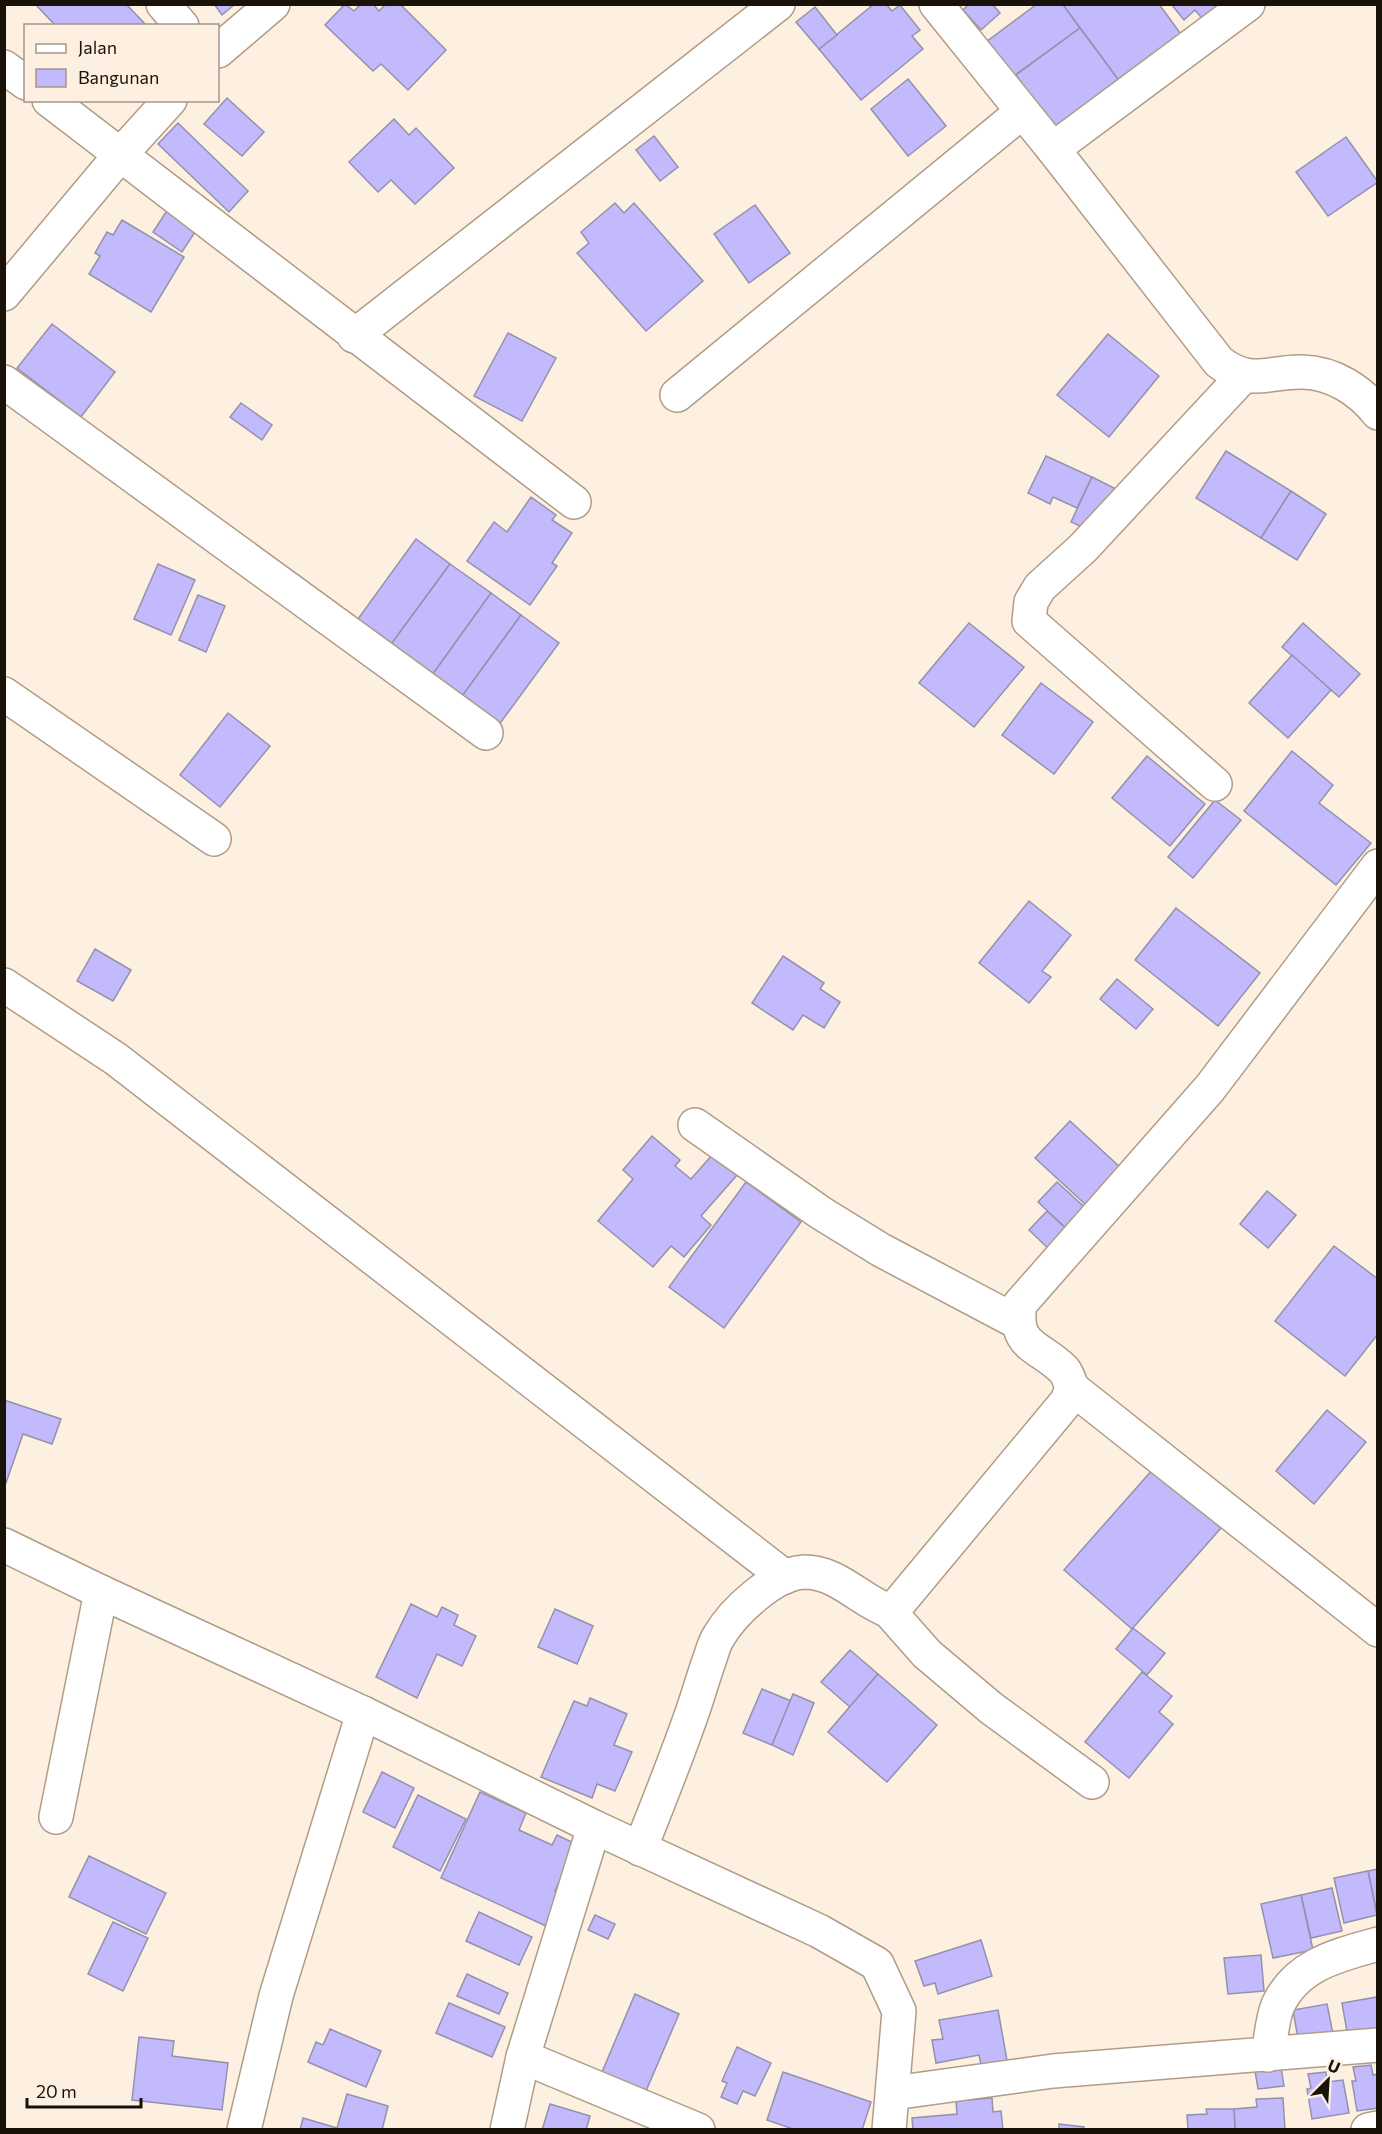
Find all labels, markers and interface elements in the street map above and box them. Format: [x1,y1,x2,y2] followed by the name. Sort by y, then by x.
[24,24,219,102] legend
[78,36,117,58] text: Jalan
[78,66,159,88] text: Bangunan
[1298,2050,1358,2110] north arrow
[1325,2055,1343,2077] text: U
[27,2071,141,2109] scale bar
[36,2080,77,2102] text: 20 m

